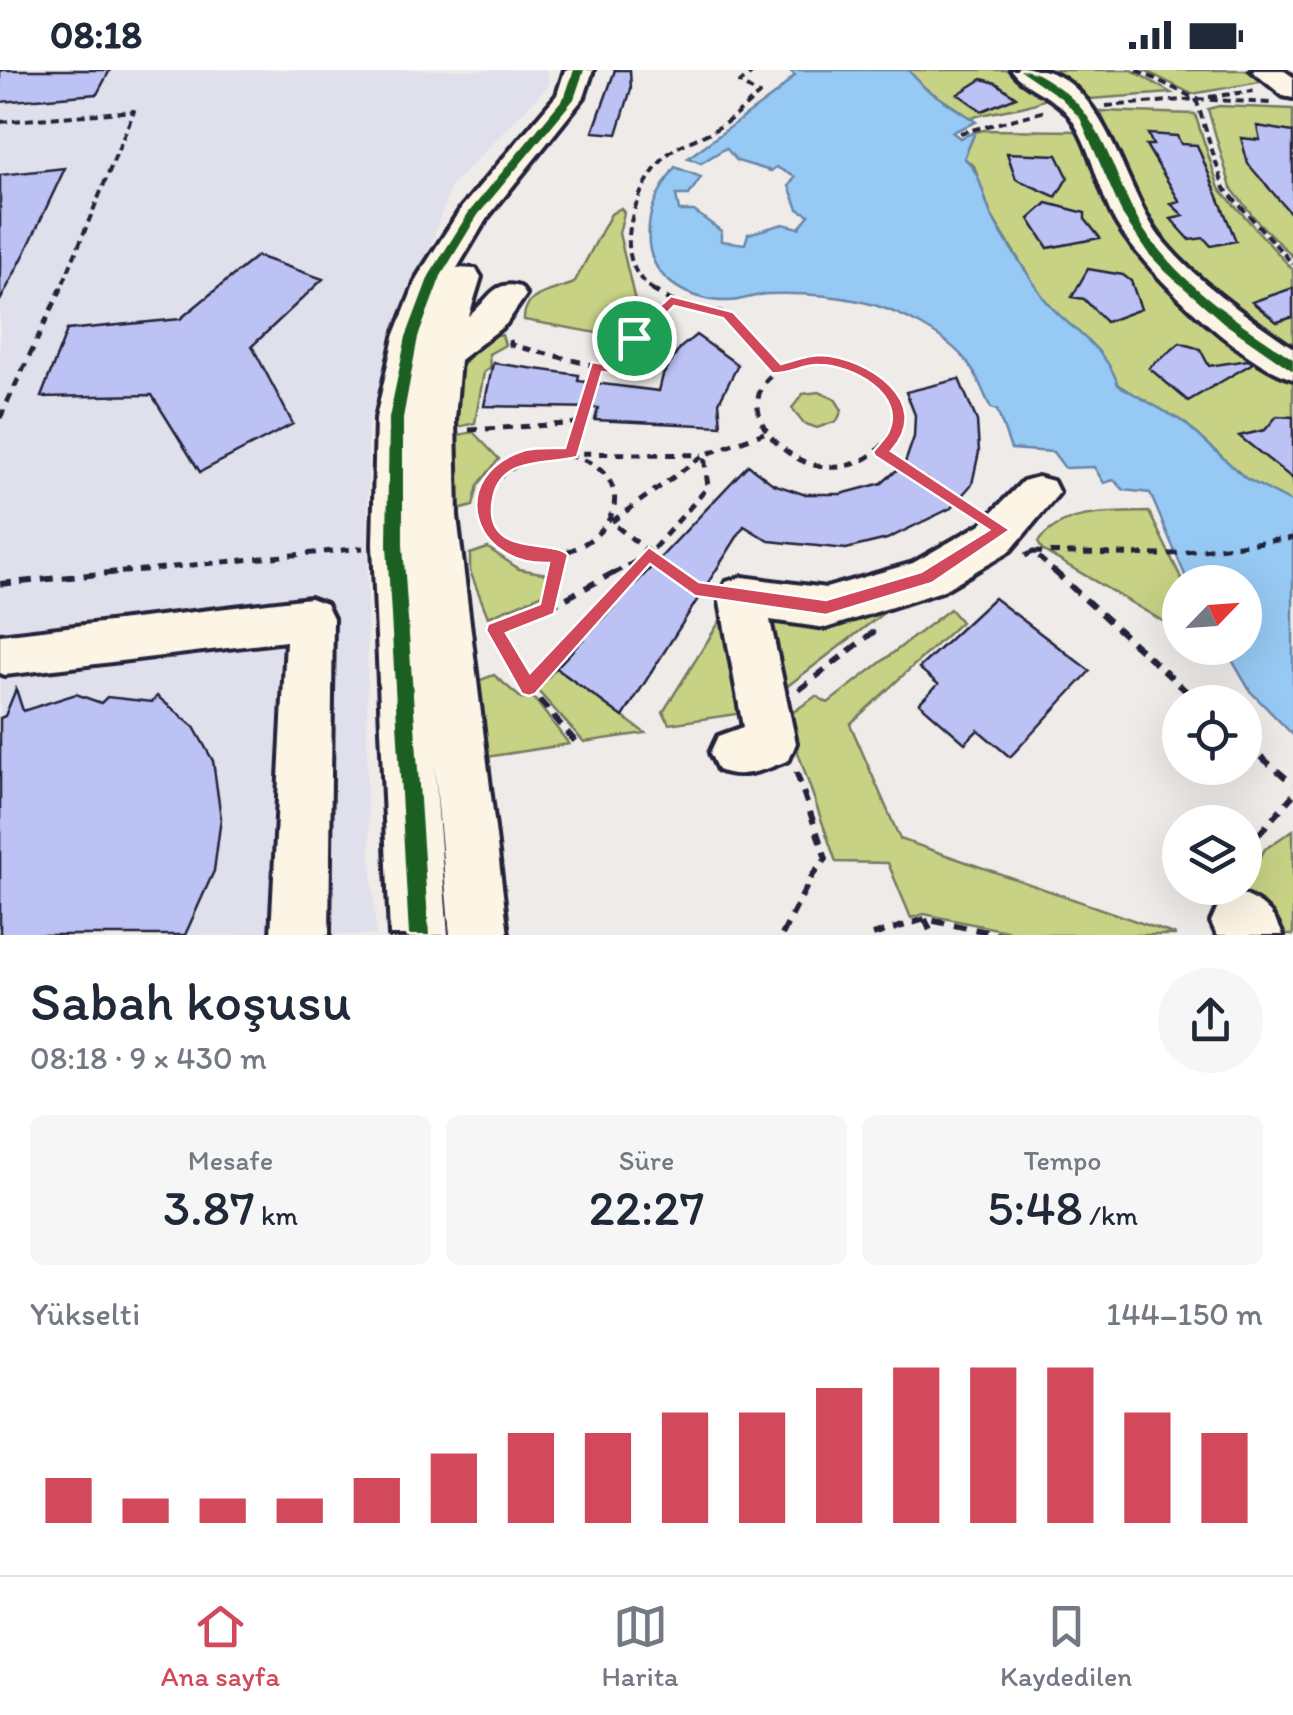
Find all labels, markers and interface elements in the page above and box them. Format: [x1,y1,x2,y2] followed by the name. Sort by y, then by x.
[50,12,142,58] text: 08:18
[592,296,677,381] pin
[607,311,662,366] icon: arrive
[1162,565,1262,665] north arrow
[1162,565,1262,905] map controls
[1162,685,1262,785] button: locate
[1162,805,1262,905] button: layers
[30,968,351,1034] text: Sabah koşusu
[1158,968,1263,1073] button: share
[30,1039,267,1077] text: 08:18 · 9 × 430 m
[188,1143,273,1177] text: Mesafe
[619,1143,674,1177] text: Süre
[1024,1143,1101,1177] text: Tempo
[163,1177,255,1238] text: 3.87
[589,1177,704,1238] text: 22:27
[987,1177,1083,1238] text: 5:48
[255,1198,298,1232] text: km
[1083,1198,1138,1232] text: /km
[30,1295,140,1333] text: Yükselti
[1106,1295,1263,1333] text: 144–150 m
[161,1599,280,1693] tab: Ana sayfa
[601,1599,679,1693] tab: Harita
[1000,1599,1132,1693] tab: Kaydedilen

